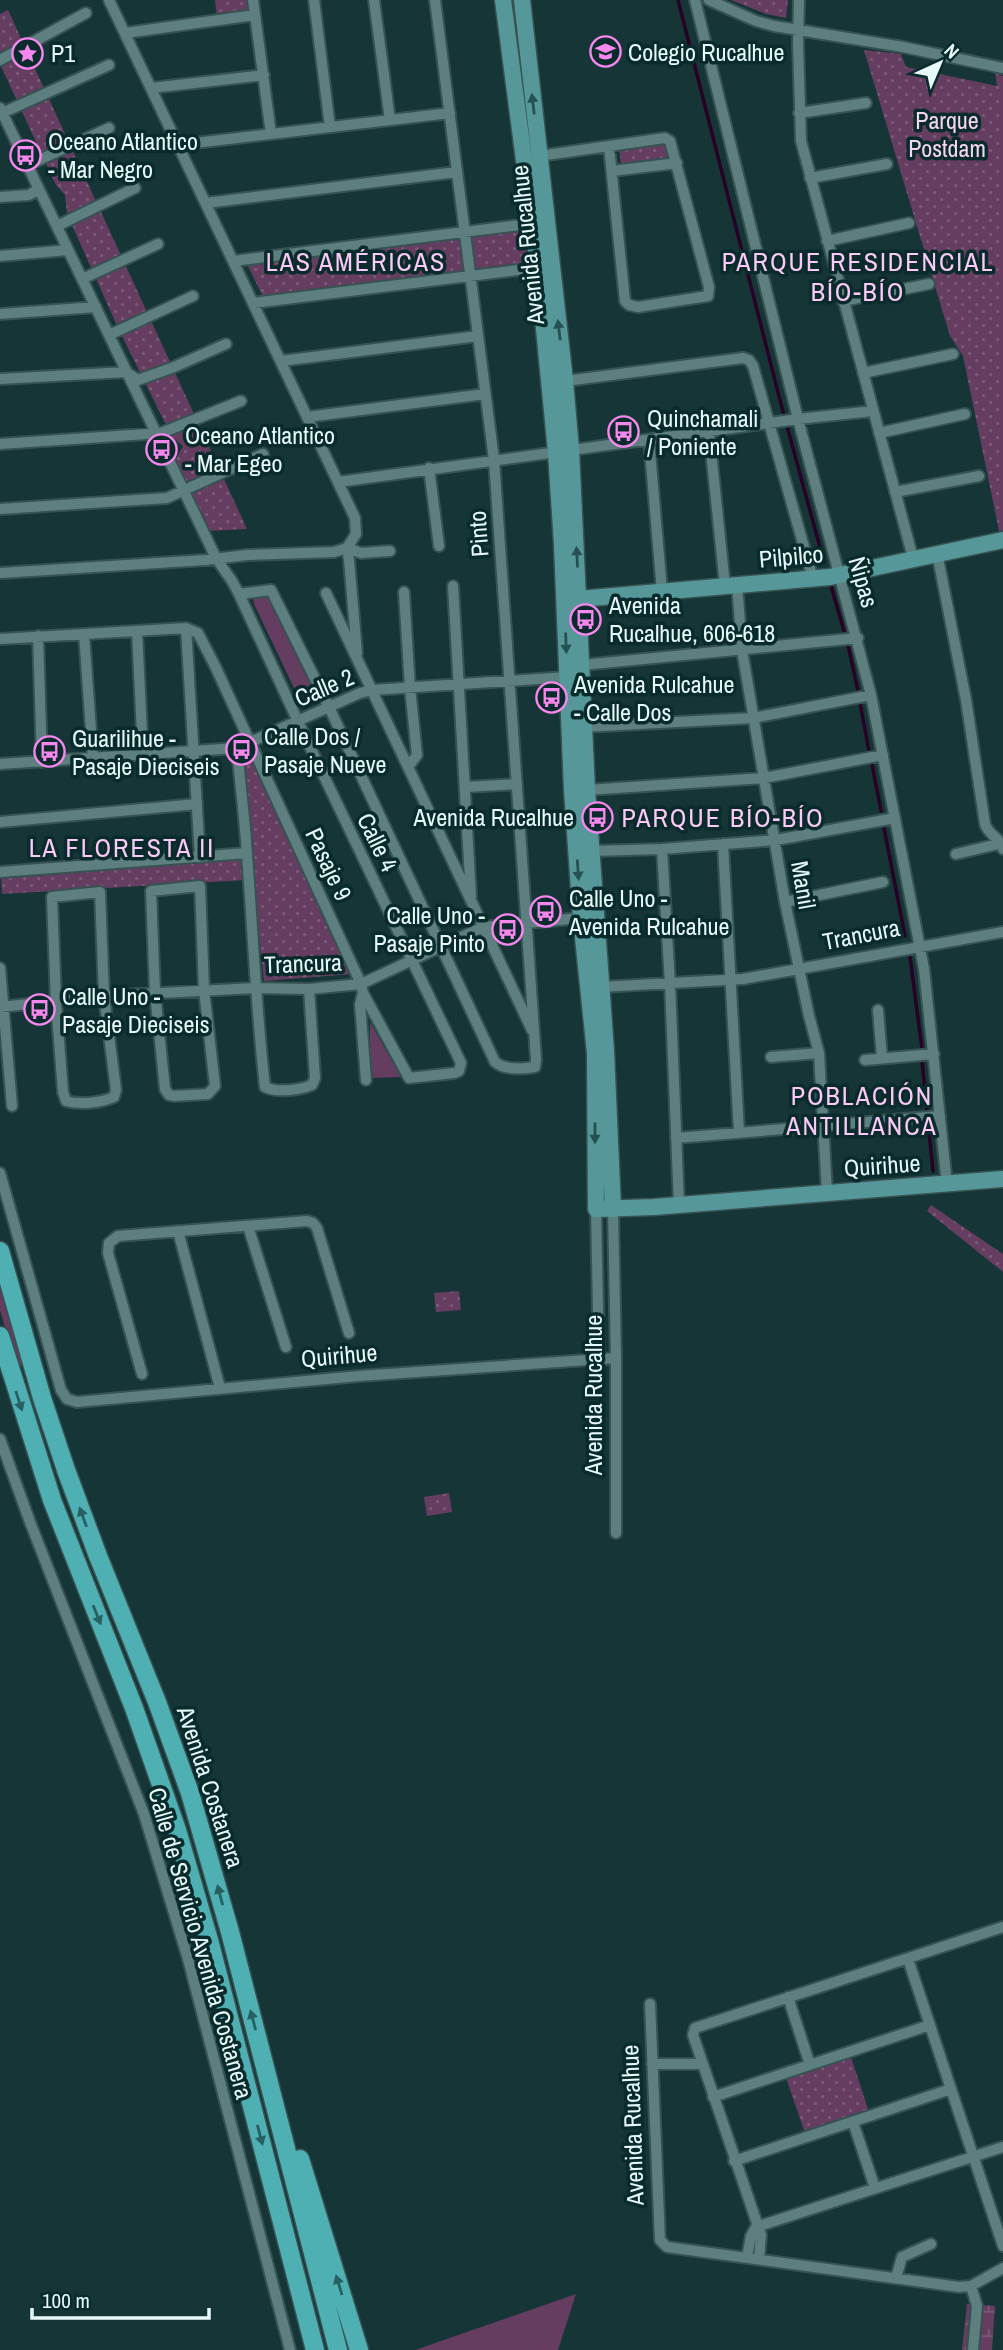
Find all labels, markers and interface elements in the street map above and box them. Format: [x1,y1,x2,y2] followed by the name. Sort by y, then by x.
[905,28,975,98] north arrow
[588,35,622,69] school or university icon: Colegio Rucalhue
[11,36,45,70] place icon: P1
[628,36,784,68] place label: Colegio Rucalhue
[51,37,75,69] place label: P1
[939,38,965,64] text: N
[528,93,539,115] one-way arrow
[908,104,986,164] park label: Parque Postdam
[48,125,198,185] place label: Oceano Atlantico - Mar Negro
[8,138,42,172] bus stop icon: Oceano Atlantico - Mar Negro
[503,164,551,327] street label: Avenida Rucalhue
[266,244,446,279] district label: LAS AMÉRICAS
[722,244,994,309] district label: PARQUE RESIDENCIAL BÍO-BÍO
[554,319,565,341] one-way arrow
[647,402,759,462] place label: Quinchamali / Poniente
[607,415,641,449] bus stop icon: Quinchamali / Poniente
[185,419,335,479] place label: Oceano Atlantico - Mar Egeo
[145,432,179,466] bus stop icon: Oceano Atlantico - Mar Egeo
[460,510,496,558] street label: Pinto
[757,537,825,575] street label: Pilpilco
[572,545,583,567] one-way arrow
[842,553,886,611] street label: Ñipas
[608,589,775,649] place label: Avenida Rucalhue, 606-618
[569,602,603,636] bus stop icon: Avenida Rucalhue, 606-618
[561,632,572,654] one-way arrow
[290,660,358,714] street label: Calle 2
[573,668,735,728] place label: Avenida Rulcahue - Calle Dos
[534,681,568,715] bus stop icon: Avenida Rulcahue - Calle Dos
[264,720,387,780] place label: Calle Dos / Pasaje Nueve
[72,722,220,782] place label: Guarilihue - Pasaje Dieciseis
[224,733,258,767] bus stop icon: Calle Dos / Pasaje Nueve
[32,735,66,769] bus stop icon: Guarilihue - Pasaje Dieciseis
[580,800,614,834] bus stop icon: Avenida Rucalhue
[622,800,824,835] district label: PARQUE BÍO-BÍO
[413,801,574,833] place label: Avenida Rucalhue
[350,807,406,877] street label: Calle 4
[298,823,360,905] street label: Pasaje 9
[29,830,215,865] district label: LA FLORESTA II
[573,859,584,881] one-way arrow
[784,859,824,911] street label: Manil
[568,882,730,942] place label: Calle Uno - Avenida Rulcahue
[529,895,563,929] bus stop icon: Calle Uno - Avenida Rulcahue
[373,899,485,959] place label: Calle Uno - Pasaje Pinto
[820,911,902,957] street label: Trancura
[491,912,525,946] bus stop icon: Calle Uno - Pasaje Pinto
[263,946,343,980] street label: Trancura
[62,980,210,1040] place label: Calle Uno - Pasaje Dieciseis
[22,993,56,1027] bus stop icon: Calle Uno - Pasaje Dieciseis
[785,1078,938,1143] district label: POBLACIÓN ANTILLANCA
[590,1122,601,1144] one-way arrow
[843,1146,921,1184] street label: Quirihue
[577,1315,609,1476] street label: Avenida Rucalhue
[299,1336,379,1374] street label: Quirihue
[15,1391,25,1412] one-way arrow
[77,1506,88,1527] one-way arrow
[91,1605,102,1626] one-way arrow
[169,1701,252,1872] street label: Avenida Costanera
[141,1784,261,2102] street label: Calle de Servicio Avenida Costanera
[214,1884,225,1906] one-way arrow
[247,2008,258,2030] one-way arrow
[613,2044,651,2207] street label: Avenida Rucalhue
[255,2124,266,2146] one-way arrow
[334,2274,344,2295] one-way arrow
[32,2276,208,2320] scale bar
[42,2286,90,2315] text: 100 m

